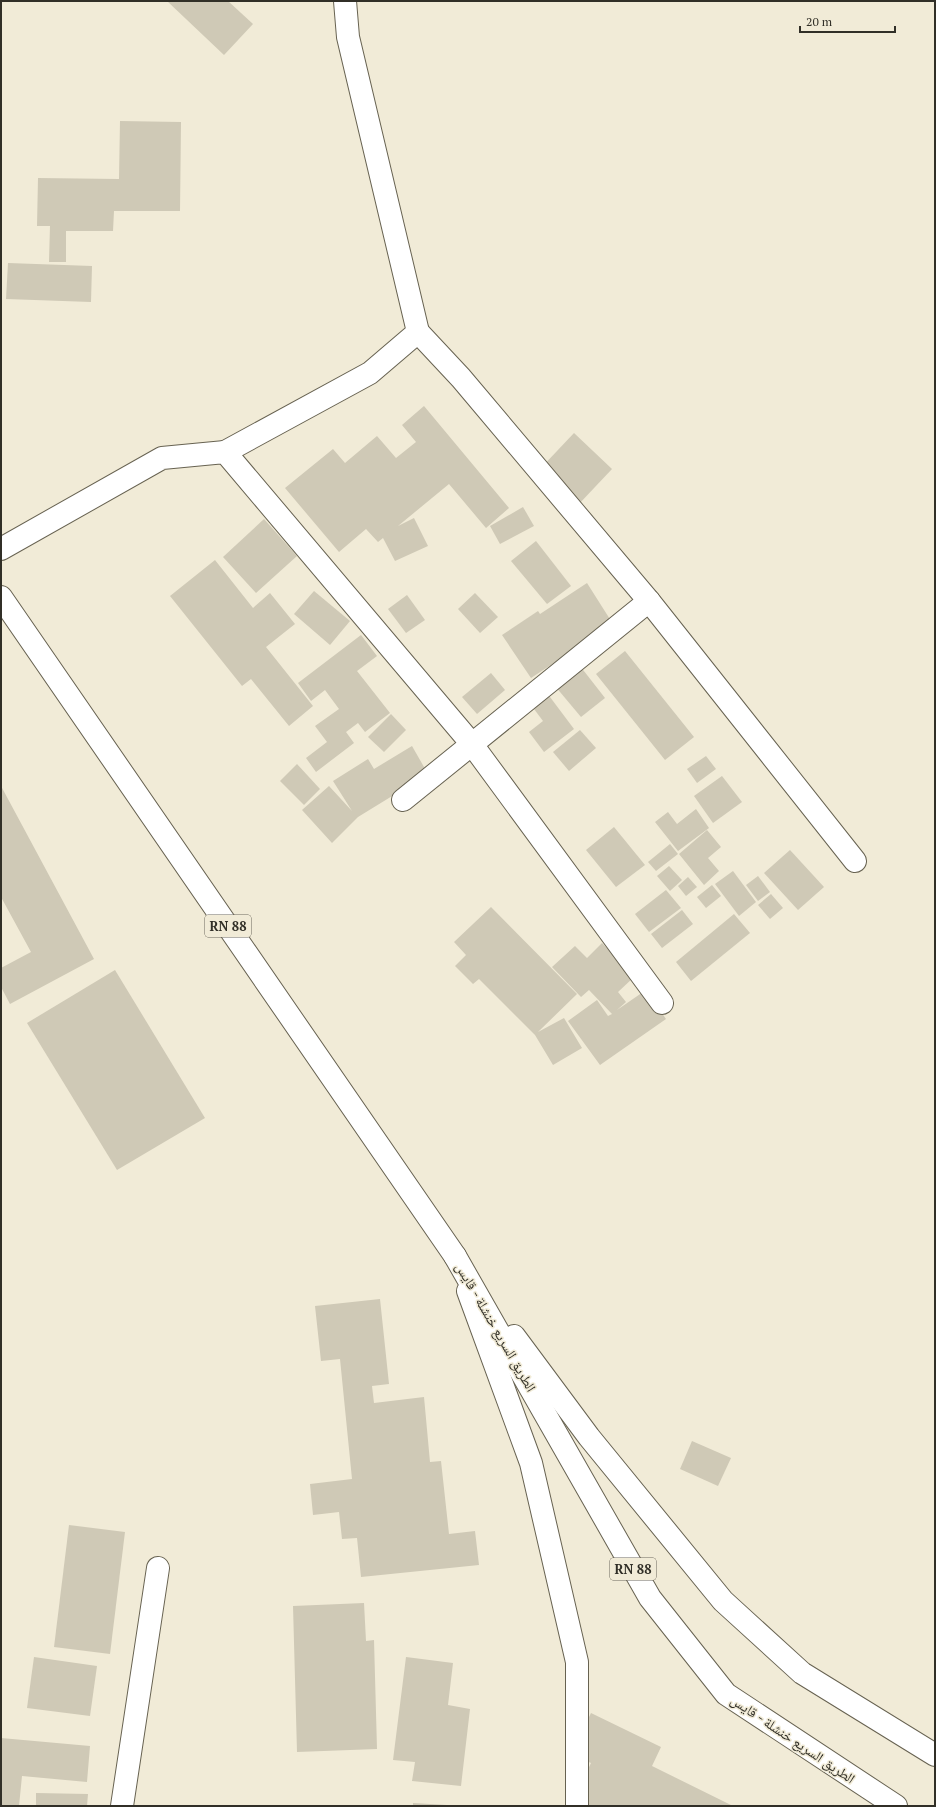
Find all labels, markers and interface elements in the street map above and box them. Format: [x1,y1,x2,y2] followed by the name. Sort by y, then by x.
[800,8,895,34] scale bar
[806,14,833,29] text: 20 m
[205,915,251,937] road number: RN 88
[451,1259,541,1395] street label: الطريق السريع خنشلة - قايس
[610,1558,656,1580] road number: RN 88
[727,1690,859,1788] street label: الطريق السريع خنشلة - قايس

